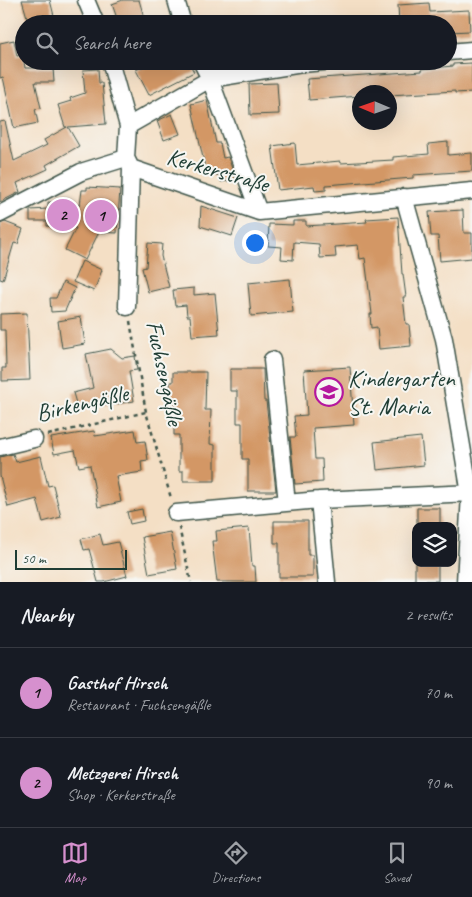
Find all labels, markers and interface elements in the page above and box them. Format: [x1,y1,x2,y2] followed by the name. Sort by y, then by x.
[15,15,457,70] search box
[33,29,61,57] icon: search
[73,31,150,55] text: Search here
[352,85,397,130] north arrow
[164,141,275,199] street label: Kerkerstraße
[47,196,79,234] pin: 2
[85,197,117,235] pin: 1
[242,230,268,256] your location
[139,318,191,430] street label: Fuchsengäßle
[348,363,456,421] place label: Kindergarten St. Maria
[33,377,133,428] street label: Birkengäßle
[314,377,344,407] school or university icon: Kindergarten St. Maria
[412,522,457,567] map controls
[412,522,457,567] button: layers
[15,547,128,570] scale bar
[22,550,46,567] text: 50 m
[20,602,73,628] text: Nearby
[405,605,452,625] text: 2 results
[67,671,168,695] text: Gasthof Hirsch
[32,683,40,703] text: 1
[425,683,452,703] text: 70 m
[67,695,210,715] text: Restaurant · Fuchsengäßle
[67,761,178,785] text: Metzgerei Hirsch
[32,773,40,793] text: 2
[425,773,452,793] text: 90 m
[67,785,175,805] text: Shop · Kerkerstraße
[61,839,89,886] tab: Map
[212,839,260,886] tab: Directions
[383,839,411,886] tab: Saved

